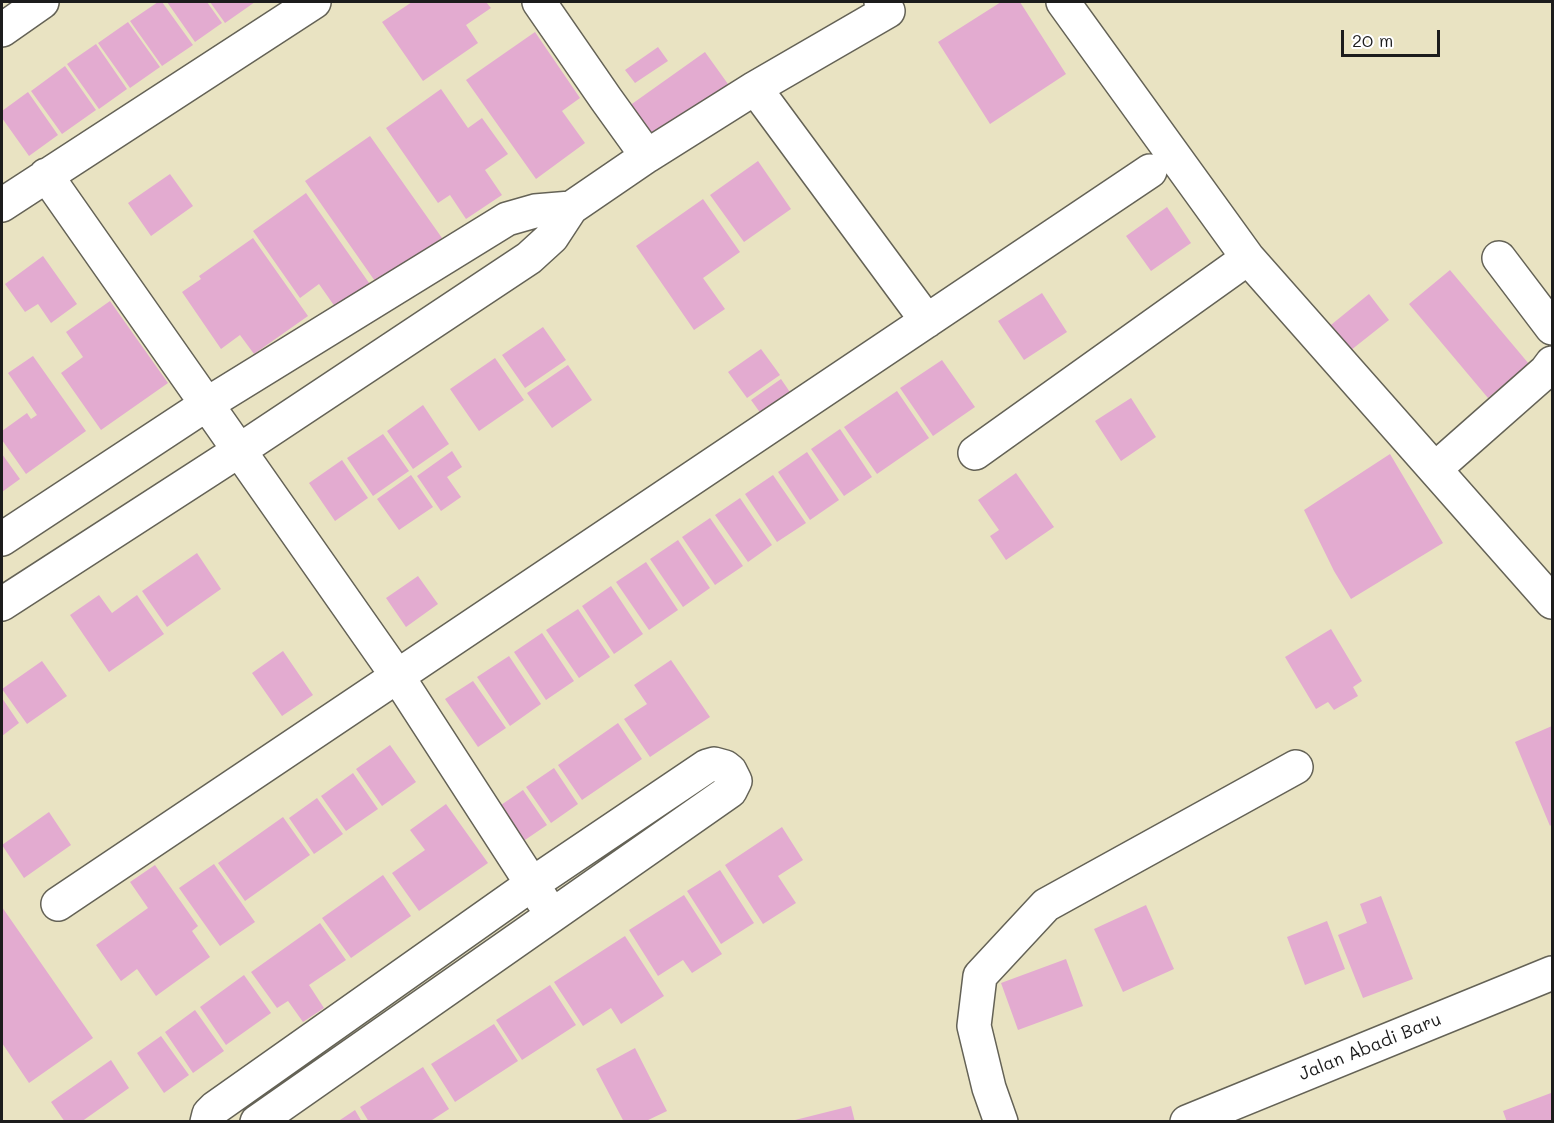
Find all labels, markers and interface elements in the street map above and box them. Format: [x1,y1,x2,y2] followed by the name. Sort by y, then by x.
[1344,18,1443,56] scale bar
[1352,28,1393,52] text: 20 m
[1296,1009,1444,1085] street label: Jalan Abadi Baru

